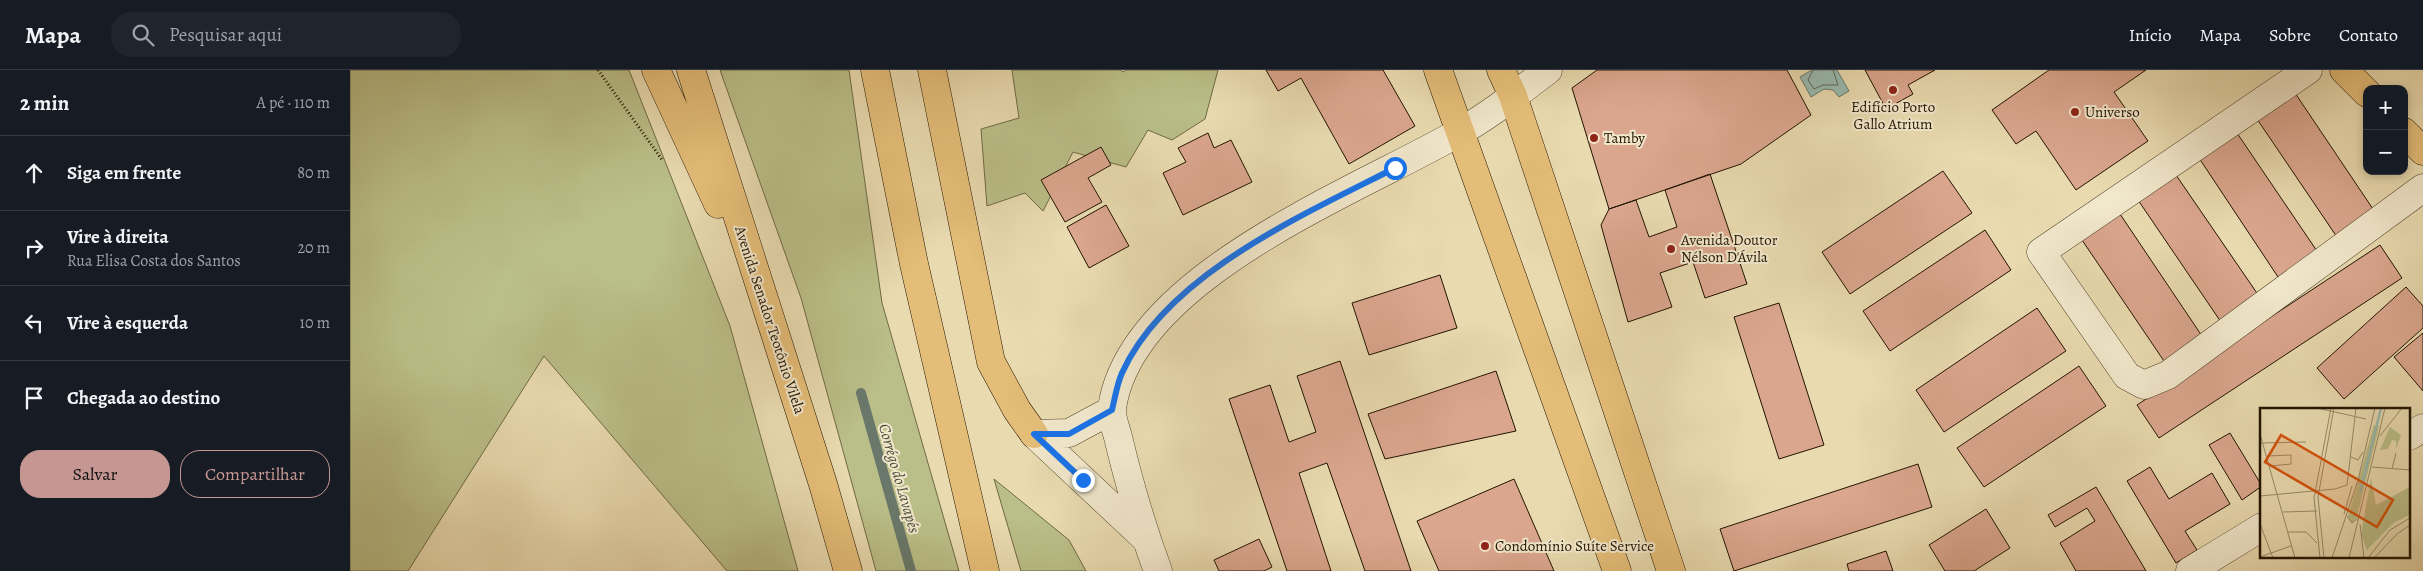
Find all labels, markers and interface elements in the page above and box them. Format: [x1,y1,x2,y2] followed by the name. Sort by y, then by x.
[111,12,461,57] search box
[25,19,81,51] text: Mapa
[129,21,157,49] icon: search
[169,22,282,48] text: Pesquisar aqui
[2129,23,2172,47] text: Início
[2200,23,2241,47] text: Mapa
[2269,23,2311,47] text: Sobre
[2339,23,2398,47] text: Contato
[1887,84,1899,96] marker: Edifício Porto Gallo Atrium
[2363,85,2408,175] map controls
[2363,85,2408,130] button: +
[20,89,69,117] text: 2 min
[256,92,330,114] text: A pé · 110 m
[1851,97,1935,134] place label: Edifício Porto Gallo Atrium
[2085,102,2140,122] place label: Universo
[2069,106,2081,118] marker: Universo
[1604,128,1645,148] place label: Tamby
[2363,130,2408,175] button: −
[1588,132,1600,144] marker: Tamby
[1384,157,1407,180] route start
[20,159,48,187] icon: ahead
[67,160,181,186] text: Siga em frente
[297,162,330,184] text: 80 m
[730,223,810,417] street label: Avenida Senador Teotônio Vilela
[67,224,169,250] text: Vire à direita
[1680,230,1778,267] place label: Avenida Doutor Nélson D'Ávila
[20,234,48,262] icon: right
[297,237,330,259] text: 20 m
[1665,243,1677,255] marker: Avenida Doutor Nélson D'Ávila
[67,250,241,272] text: Rua Elisa Costa dos Santos
[20,309,48,337] icon: left
[67,310,188,336] text: Vire à esquerda
[300,312,330,334] text: 10 m
[20,384,48,412] icon: arrive
[67,385,220,411] text: Chegada ao destino
[2260,408,2410,558] inset map
[873,421,925,536] water label: Corrégo do Lavapés
[20,450,170,498] button: Salvar
[180,450,330,498] button: Compartilhar
[1072,469,1095,492] route end
[1495,536,1654,556] place label: Condomínio Suíte Service
[1479,540,1491,552] marker: Condomínio Suíte Service

